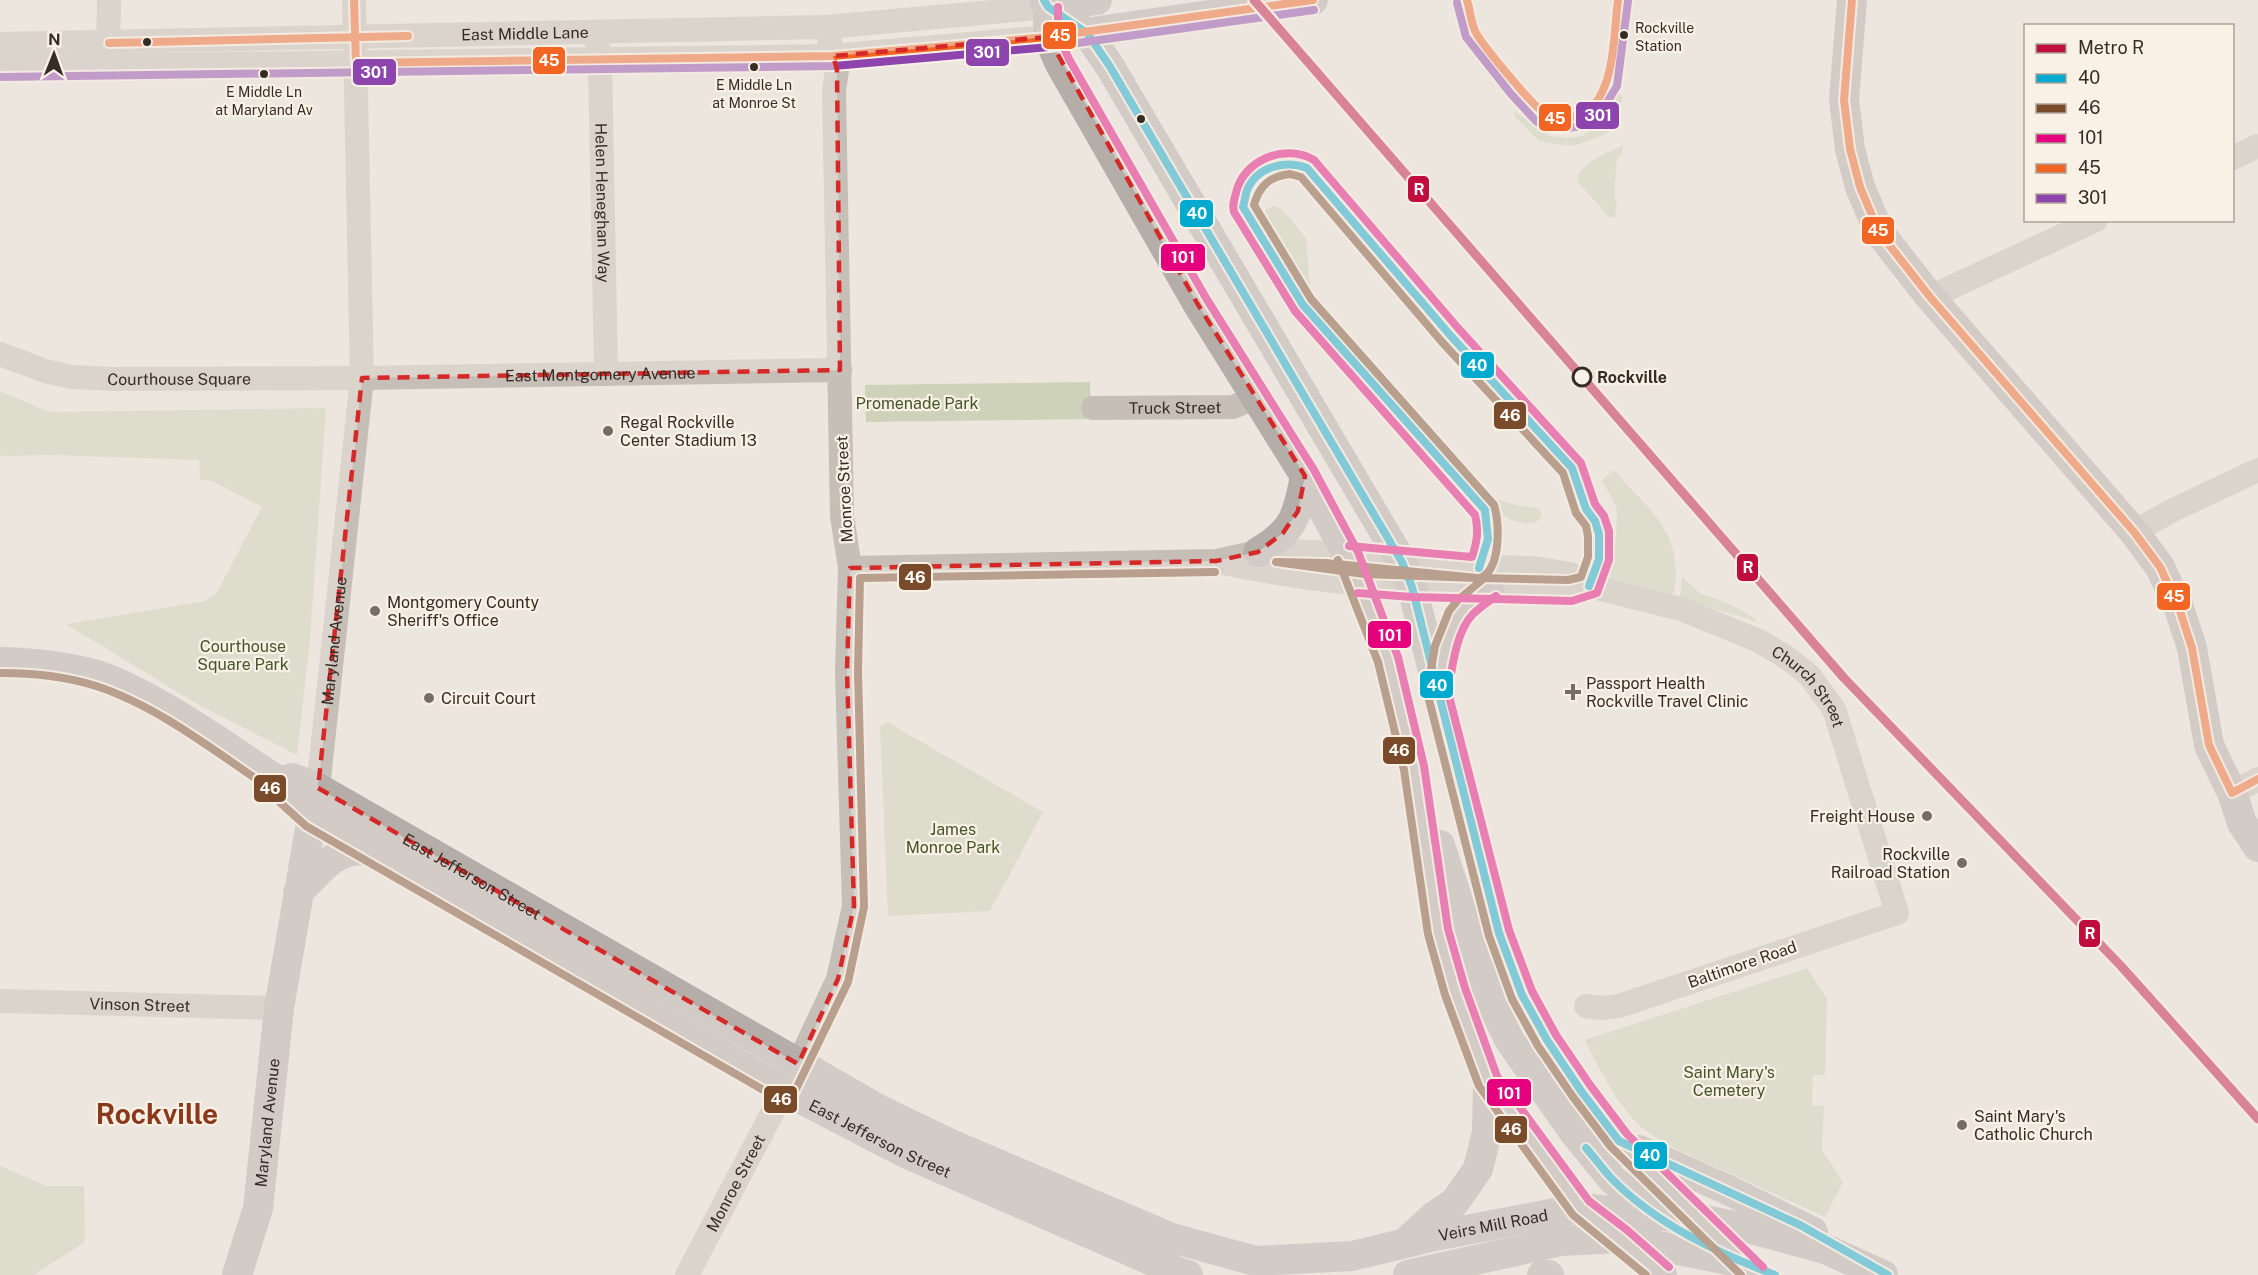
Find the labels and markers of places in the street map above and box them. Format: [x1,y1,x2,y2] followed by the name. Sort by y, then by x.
[1635,20,1694,54] place label: Rockville Station
[1618,29,1630,41] marker: Rockville Station
[141,36,153,48] unlabelled marker
[748,61,760,73] marker: E Middle Ln at Monroe St
[258,68,270,80] marker: E Middle Ln at Maryland Av
[712,77,796,111] place label: E Middle Ln at Monroe St
[215,84,313,118] place label: E Middle Ln at Maryland Av
[1135,113,1147,125] unlabelled marker
[1572,367,1592,387] marker: Rockville
[1597,368,1667,387] place label: Rockville
[620,413,757,450] place label: Regal Rockville Center Stadium 13
[601,424,615,438] marker: Regal Rockville Center Stadium 13
[387,593,539,630] place label: Montgomery County Sheriff's Office
[368,604,382,618] marker: Montgomery County Sheriff's Office
[1586,674,1748,711] place label: Passport Health Rockville Travel Clinic
[1564,683,1582,701] marker: Passport Health Rockville Travel Clinic
[441,689,536,708] place label: Circuit Court
[422,691,436,705] marker: Circuit Court
[1810,807,1915,826] place label: Freight House
[1920,809,1934,823] marker: Freight House
[1831,845,1950,882] place label: Rockville Railroad Station
[1955,856,1969,870] marker: Rockville Railroad Station
[1974,1107,2093,1144] place label: Saint Mary's Catholic Church
[1955,1118,1969,1132] marker: Saint Mary's Catholic Church

